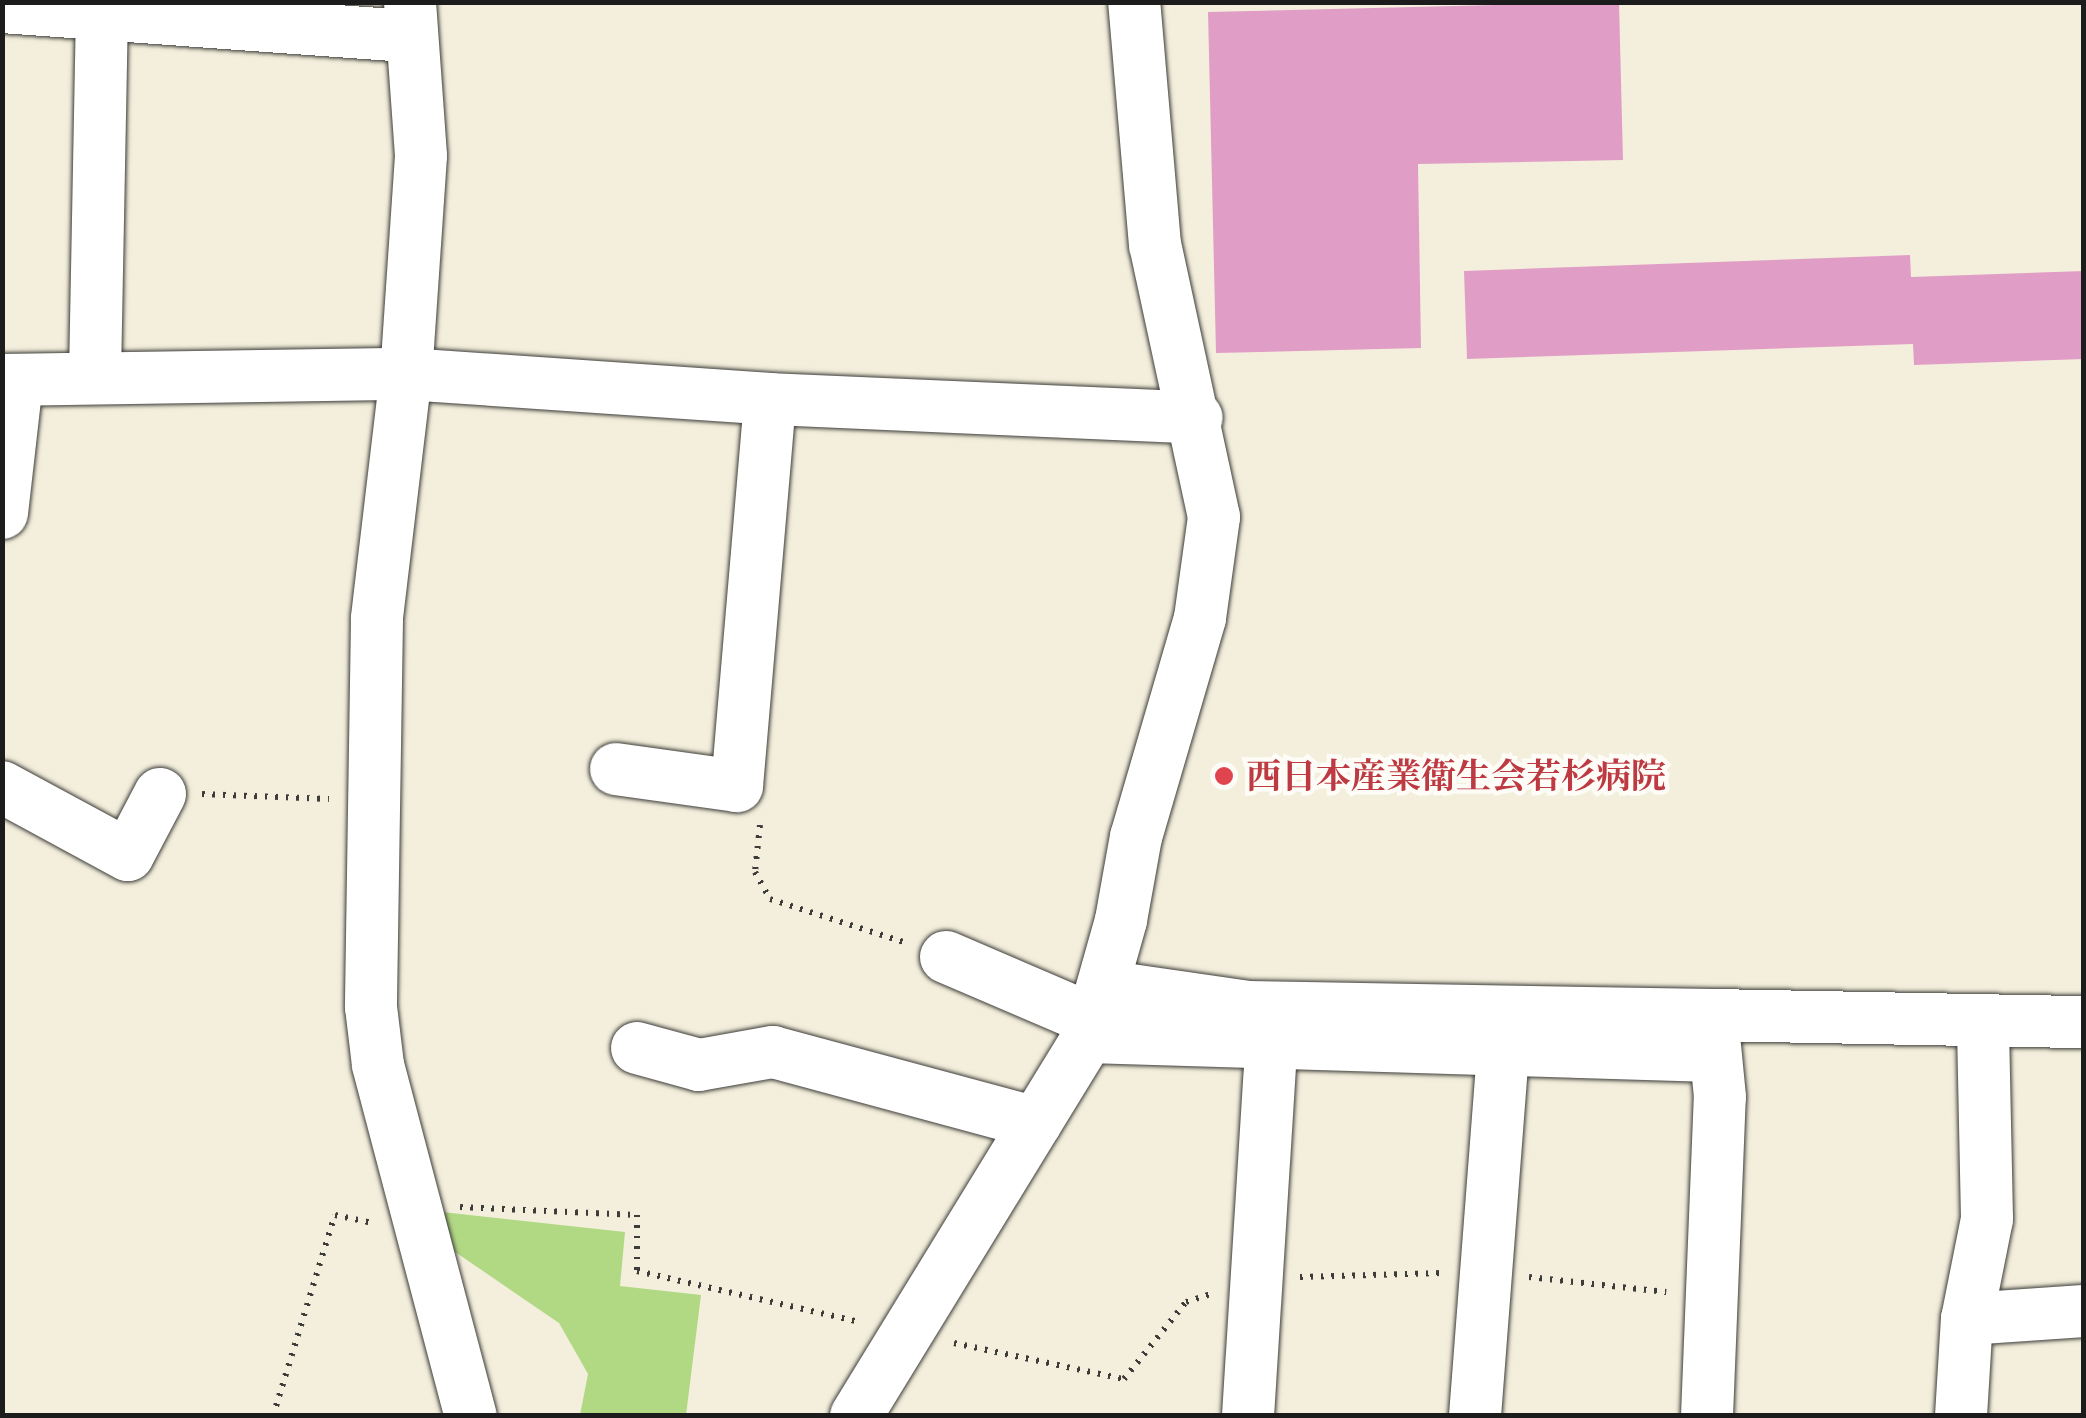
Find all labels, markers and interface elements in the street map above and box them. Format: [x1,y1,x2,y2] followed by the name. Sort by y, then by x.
[1246,755,1666,797] place label: 西日本産業衛生会若杉病院
[1211,763,1237,789] marker: 西日本産業衛生会若杉病院

